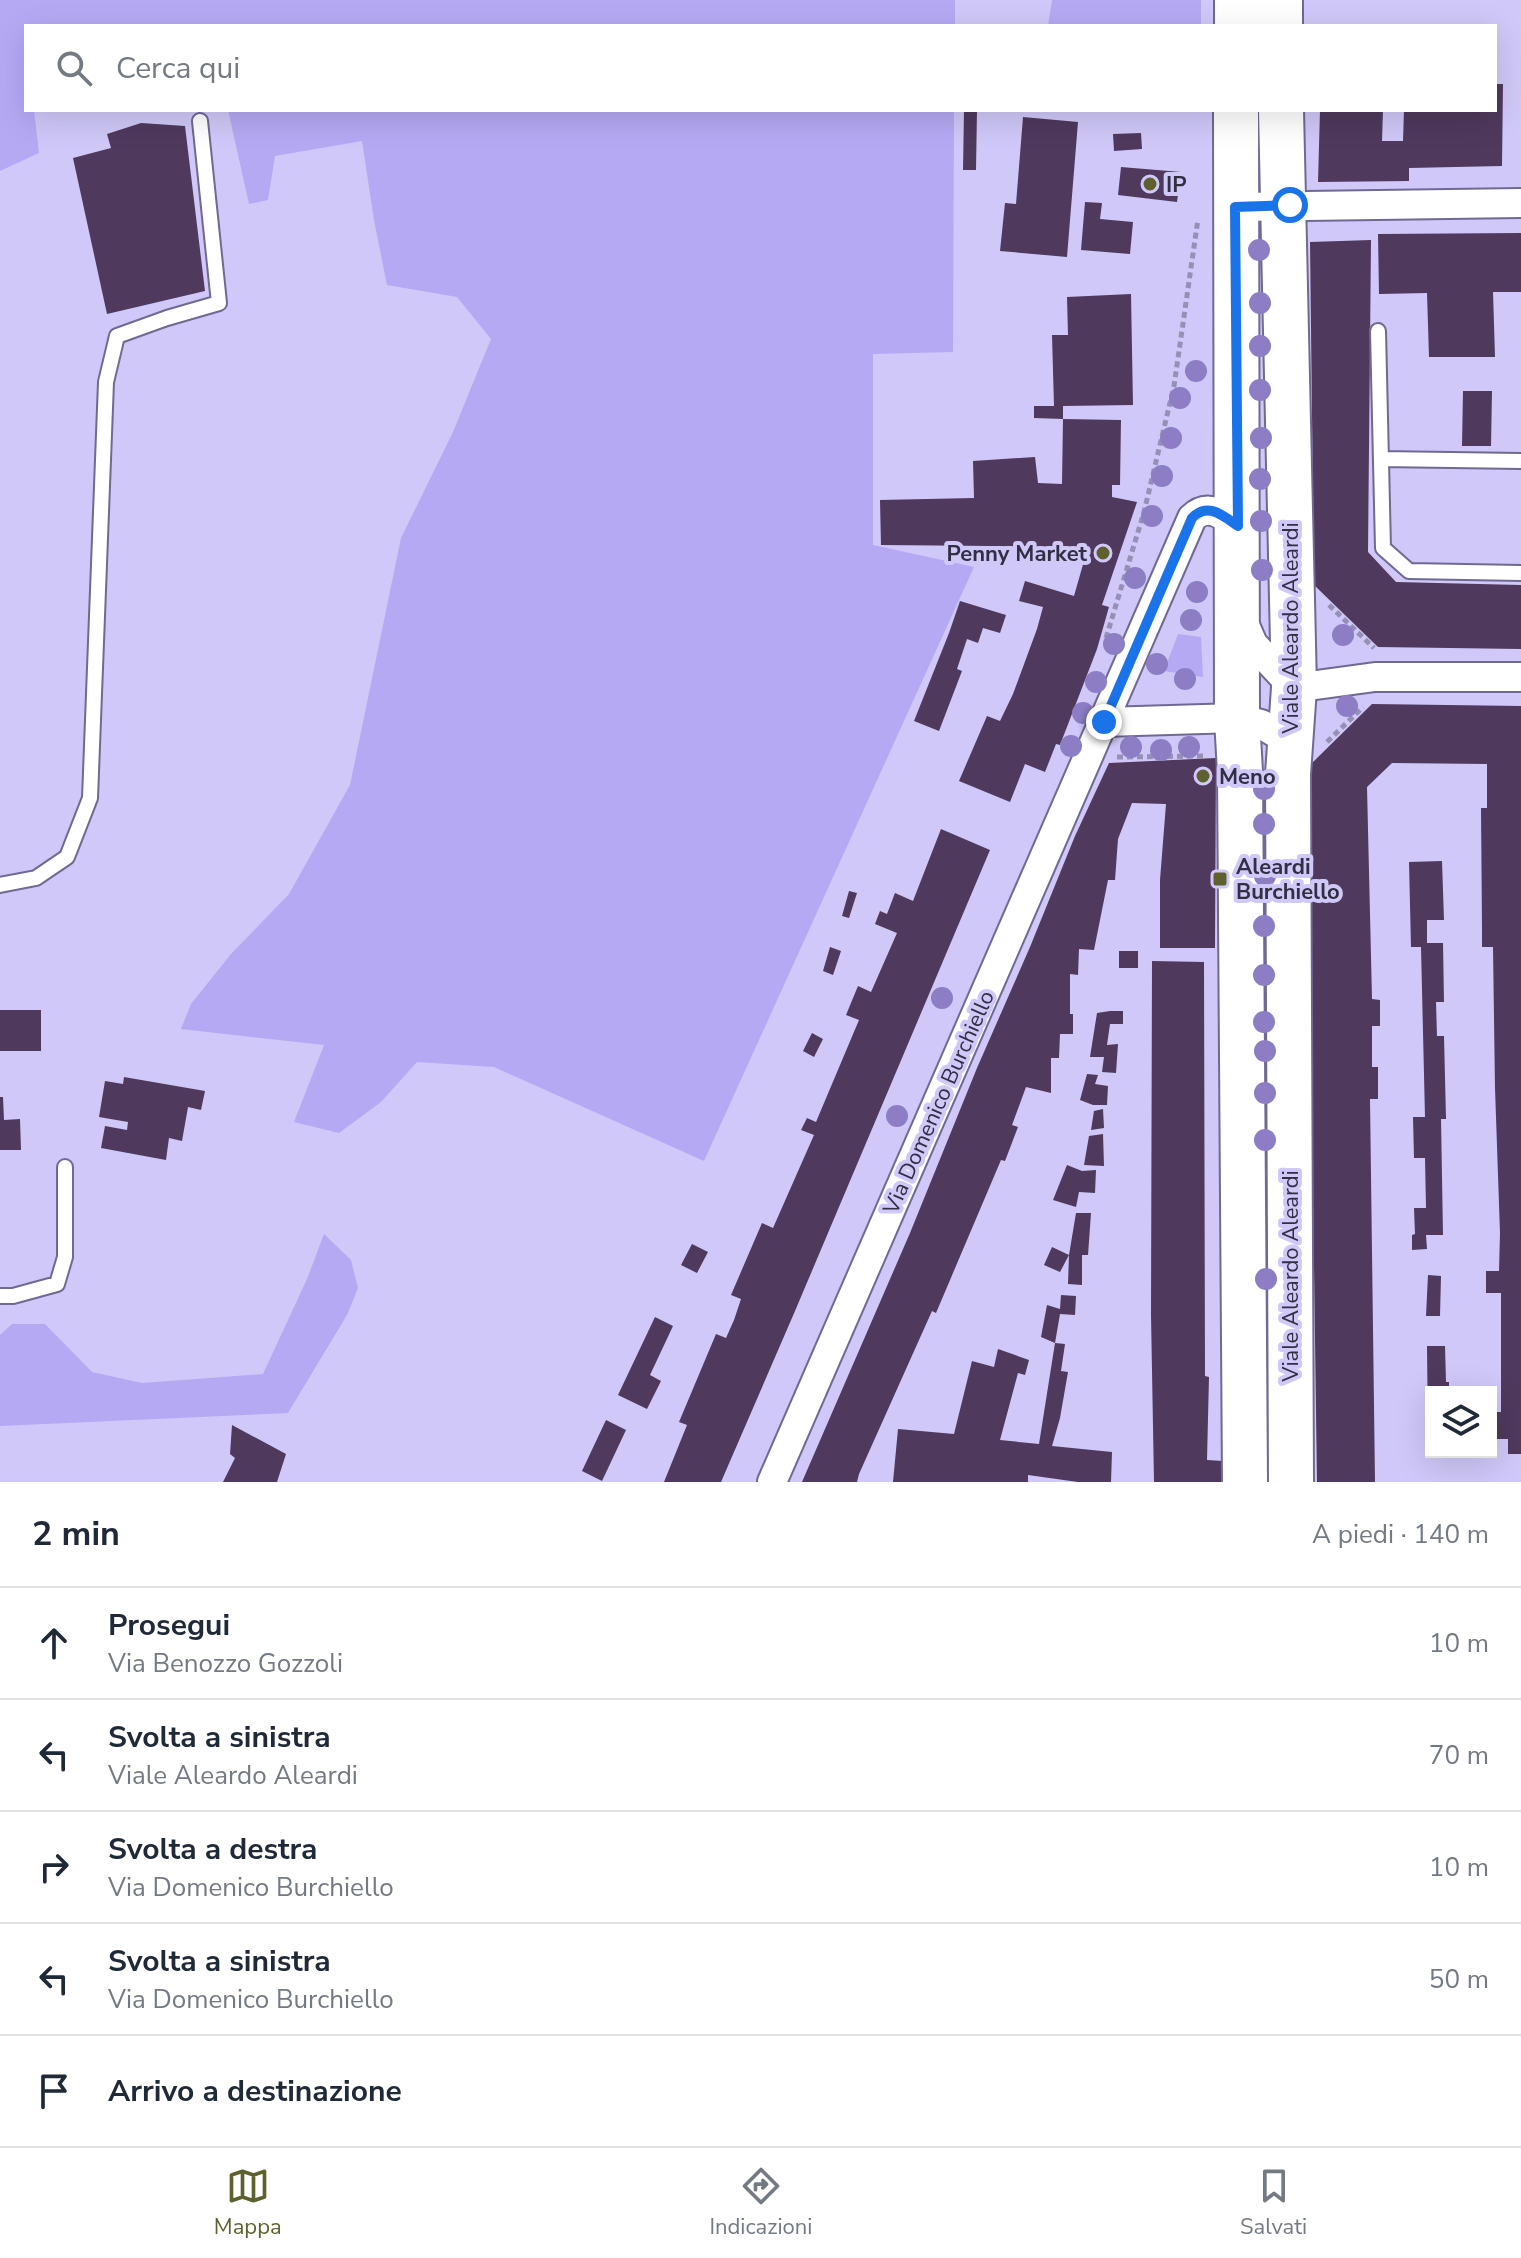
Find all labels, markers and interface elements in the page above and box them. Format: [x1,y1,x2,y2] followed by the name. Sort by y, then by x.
[24,24,1497,112] search box
[52,46,96,90] icon: search
[116,48,240,89] text: Cerca qui
[1166,170,1187,200] place label: IP
[1141,175,1159,193] marker: IP
[1272,187,1308,223] route start
[1276,522,1306,735] street label: Viale Aleardo Aleardi
[946,539,1088,569] place label: Penny Market
[1094,544,1112,562] marker: Penny Market
[1086,704,1122,740] route end
[1219,762,1276,792] place label: Meno
[1194,767,1212,785] marker: Meno
[1236,852,1340,907] place label: Aleardi Burchiello
[1211,870,1229,888] marker: Aleardi Burchiello
[876,986,1002,1220] street label: Via Domenico Burchiello
[1276,1170,1306,1383] street label: Viale Aleardo Aleardi
[1425,1386,1497,1458] map controls
[1425,1386,1497,1458] button: layers
[32,1511,120,1557] text: 2 min
[1312,1517,1489,1552] text: A piedi · 140 m
[108,1605,230,1646] text: Prosegui
[32,1621,76,1665] icon: ahead
[1429,1626,1489,1661] text: 10 m
[108,1646,343,1681] text: Via Benozzo Gozzoli
[108,1717,331,1758] text: Svolta a sinistra
[32,1733,76,1777] icon: left
[1429,1738,1489,1773] text: 70 m
[108,1758,358,1793] text: Viale Aleardo Aleardi
[108,1829,318,1870] text: Svolta a destra
[32,1845,76,1889] icon: right
[1429,1850,1489,1885] text: 10 m
[108,1870,394,1905] text: Via Domenico Burchiello
[108,1941,331,1982] text: Svolta a sinistra
[32,1957,76,2001] icon: left
[1429,1962,1489,1997] text: 50 m
[108,1982,394,2017] text: Via Domenico Burchiello
[32,2069,76,2113] icon: arrive
[108,2071,402,2112] text: Arrivo a destinazione
[214,2164,282,2242] tab: Mappa
[709,2164,812,2242] tab: Indicazioni
[1240,2164,1307,2242] tab: Salvati

